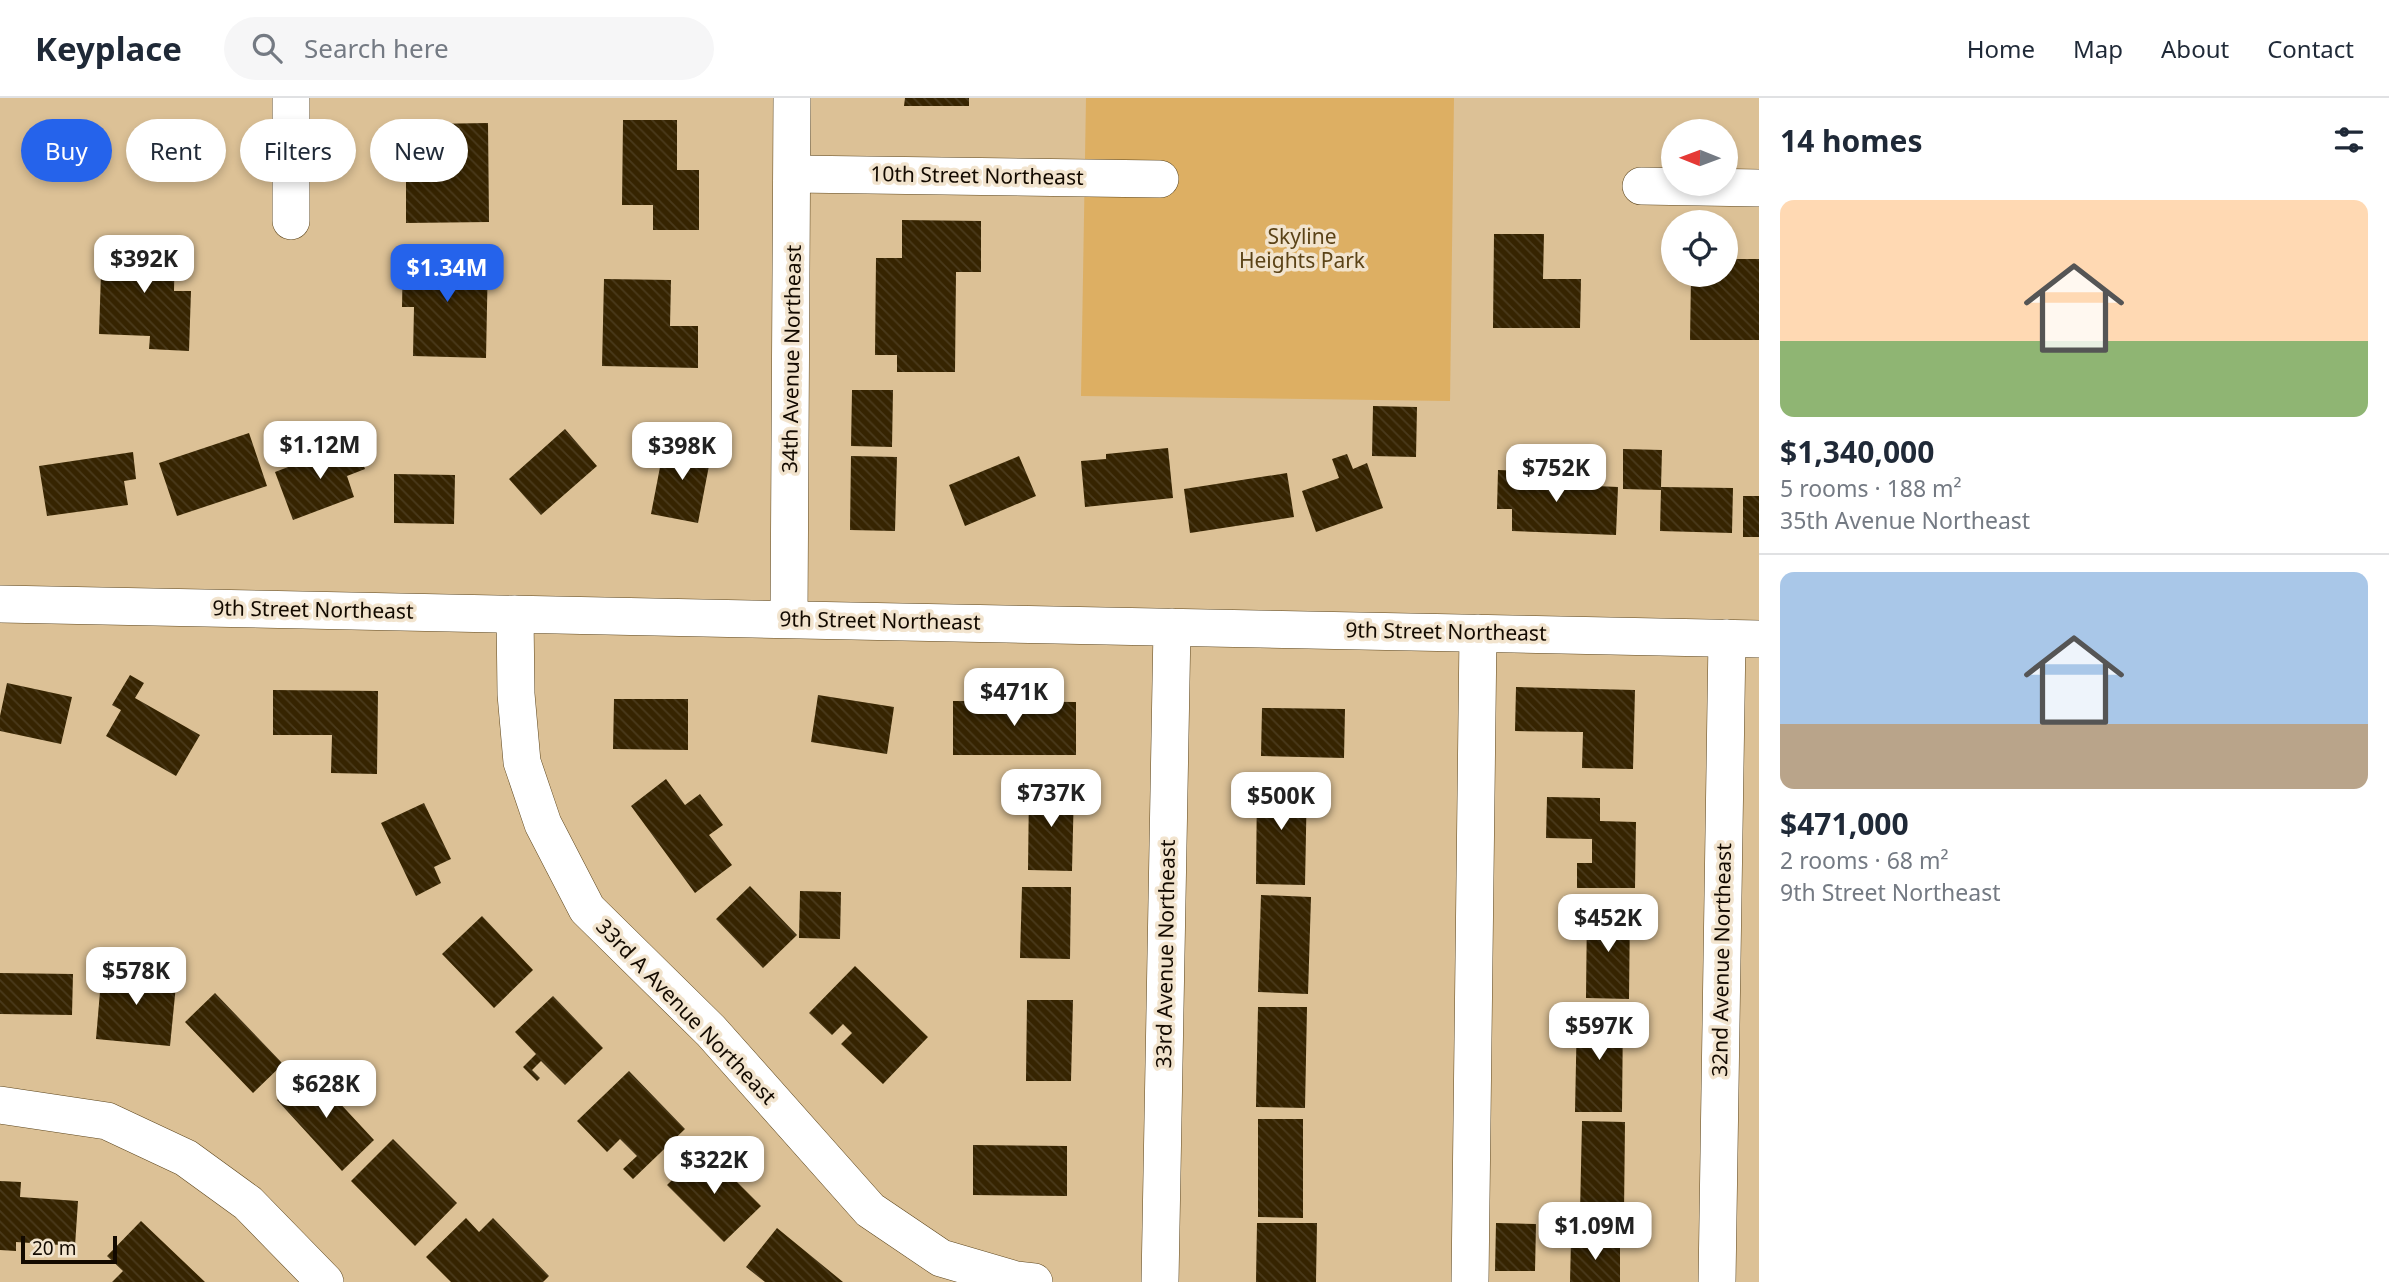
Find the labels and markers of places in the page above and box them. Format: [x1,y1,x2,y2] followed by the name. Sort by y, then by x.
[95,236,193,295] pin: $392K
[390,244,504,304] pin: $1.34M
[263,422,377,481] pin: $1.12M
[633,422,731,482] pin: $398K
[1507,444,1605,504] pin: $752K
[965,668,1063,728] pin: $471K
[1002,770,1100,829] pin: $737K
[1232,772,1330,832] pin: $500K
[1559,894,1657,954] pin: $452K
[87,948,185,1007] pin: $578K
[1550,1002,1648,1062] pin: $597K
[277,1060,375,1120] pin: $628K
[665,1136,763,1196] pin: $322K
[1538,1202,1652,1262] pin: $1.09M

